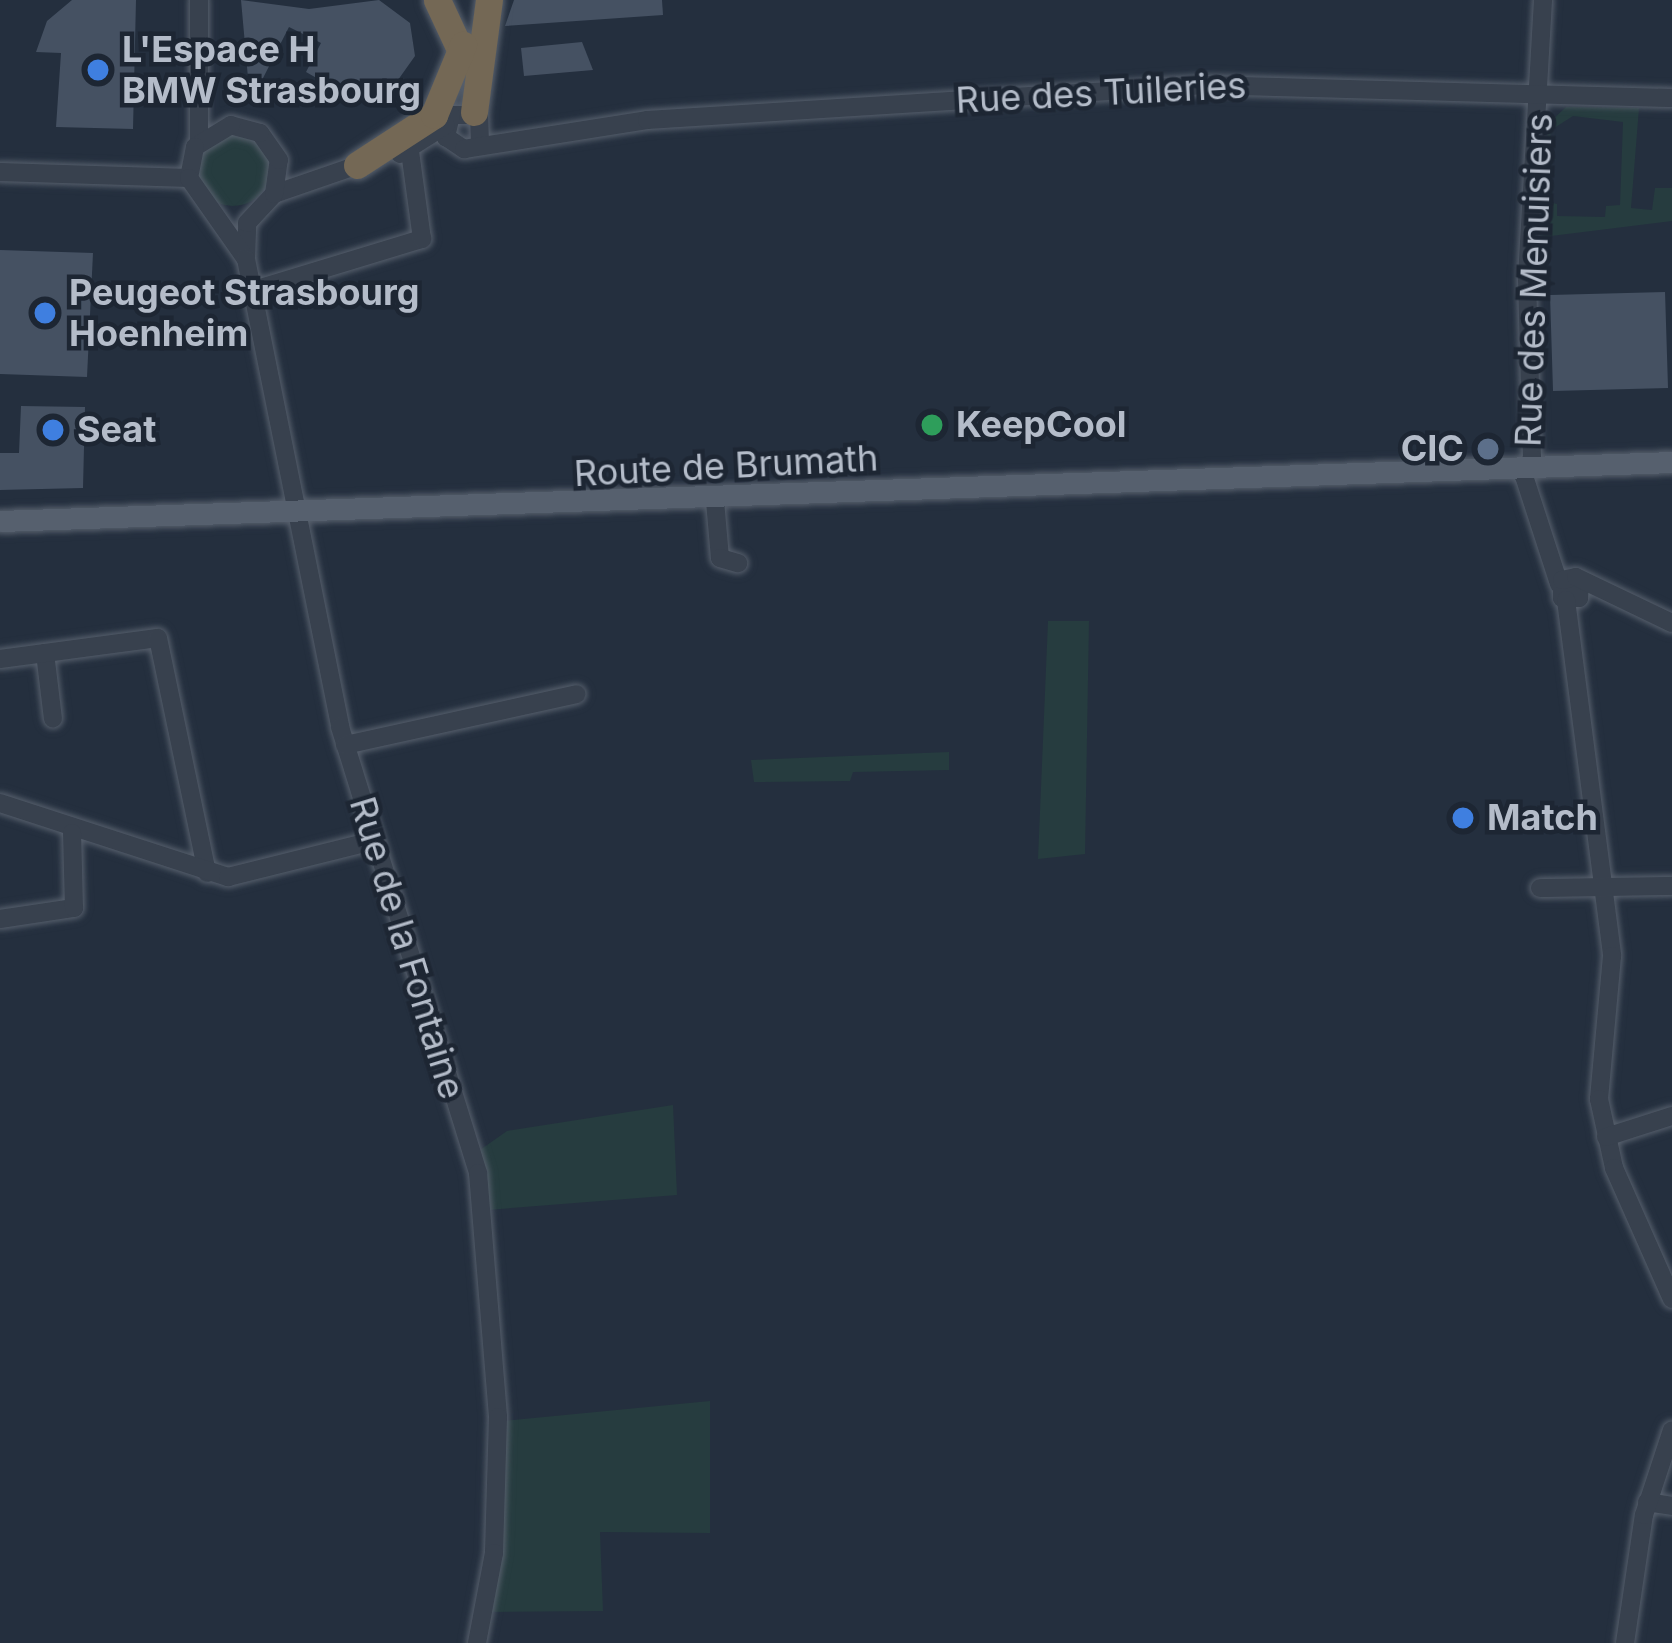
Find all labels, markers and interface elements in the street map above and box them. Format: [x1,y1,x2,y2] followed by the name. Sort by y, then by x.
[122,27,421,112] place label: L'Espace H BMW Strasbourg
[85,57,111,83] marker: L'Espace H BMW Strasbourg
[955,64,1247,122] street label: Rue des Tuileries
[1507,112,1561,448] street label: Rue des Menuisiers
[69,270,420,355] place label: Peugeot Strasbourg Hoenheim
[32,300,58,326] marker: Peugeot Strasbourg Hoenheim
[956,403,1127,447] place label: KeepCool
[77,408,156,452] place label: Seat
[919,412,945,438] marker: KeepCool
[40,417,66,443] marker: Seat
[1401,427,1464,471] place label: CIC
[573,436,879,496] street label: Route de Brumath
[1475,436,1501,462] marker: CIC
[340,792,474,1104] street label: Rue de la Fontaine
[1487,796,1598,840] place label: Match
[1450,805,1476,831] marker: Match

